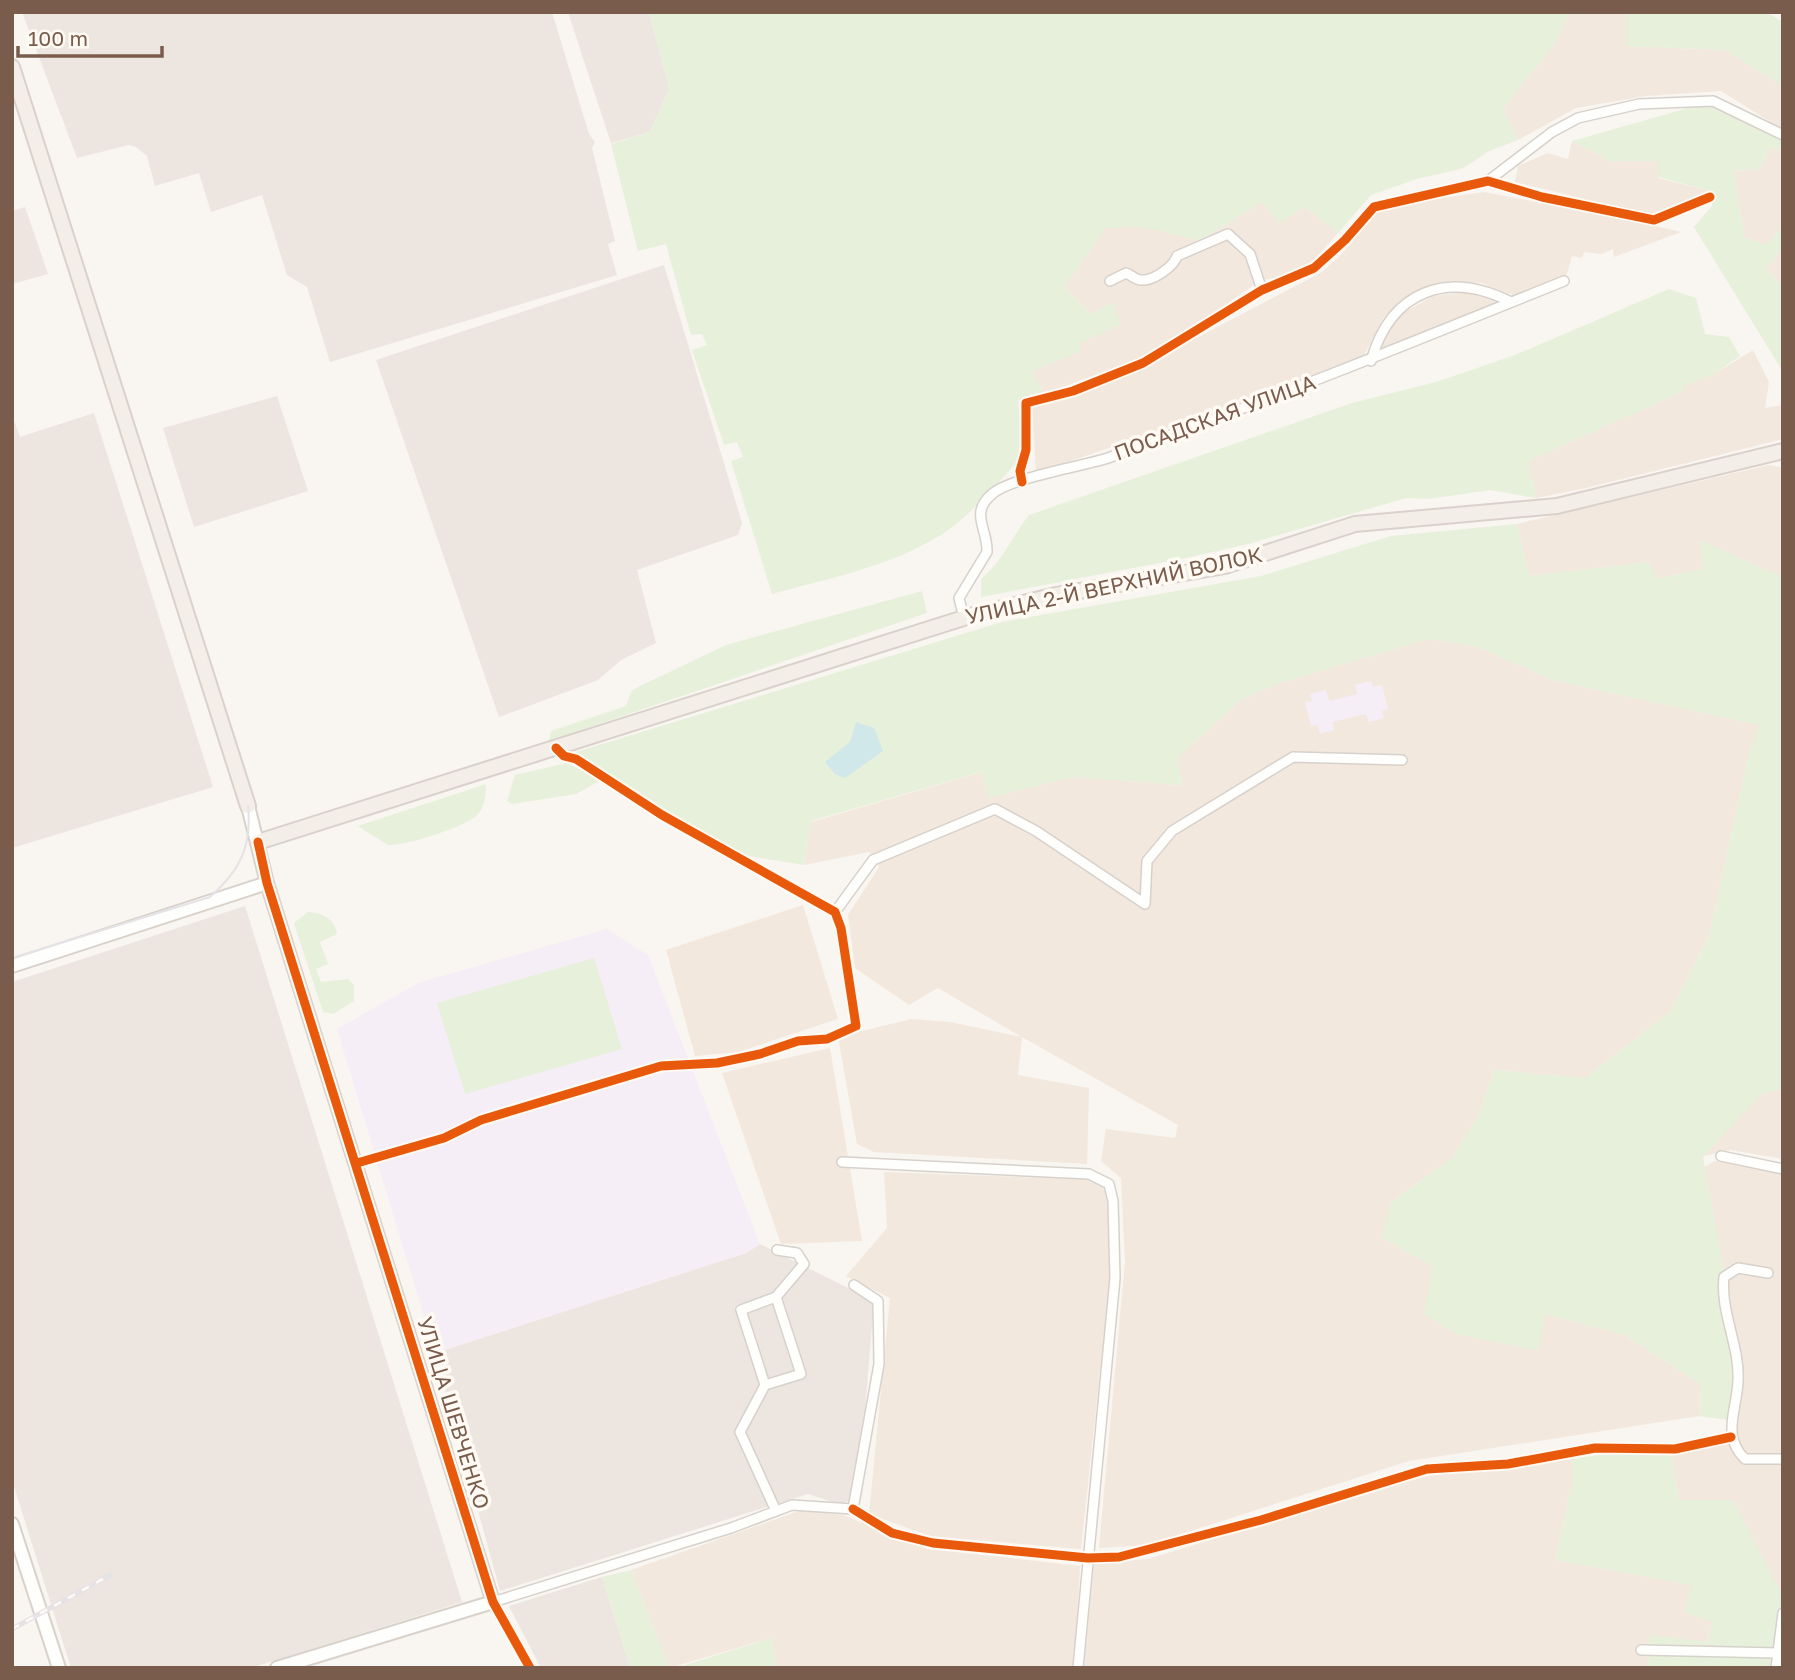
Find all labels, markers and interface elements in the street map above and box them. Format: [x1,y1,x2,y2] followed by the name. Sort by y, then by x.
[18,14,161,58] scale bar
[28,25,88,51] text: 100 m
[1110,368,1319,466] street label: ПОСАДСКАЯ УЛИЦА
[963,541,1265,629] street label: УЛИЦА 2-Й ВЕРХНИЙ ВОЛОК
[412,1313,496,1512] street label: УЛИЦА ШЕВЧЕНКО

